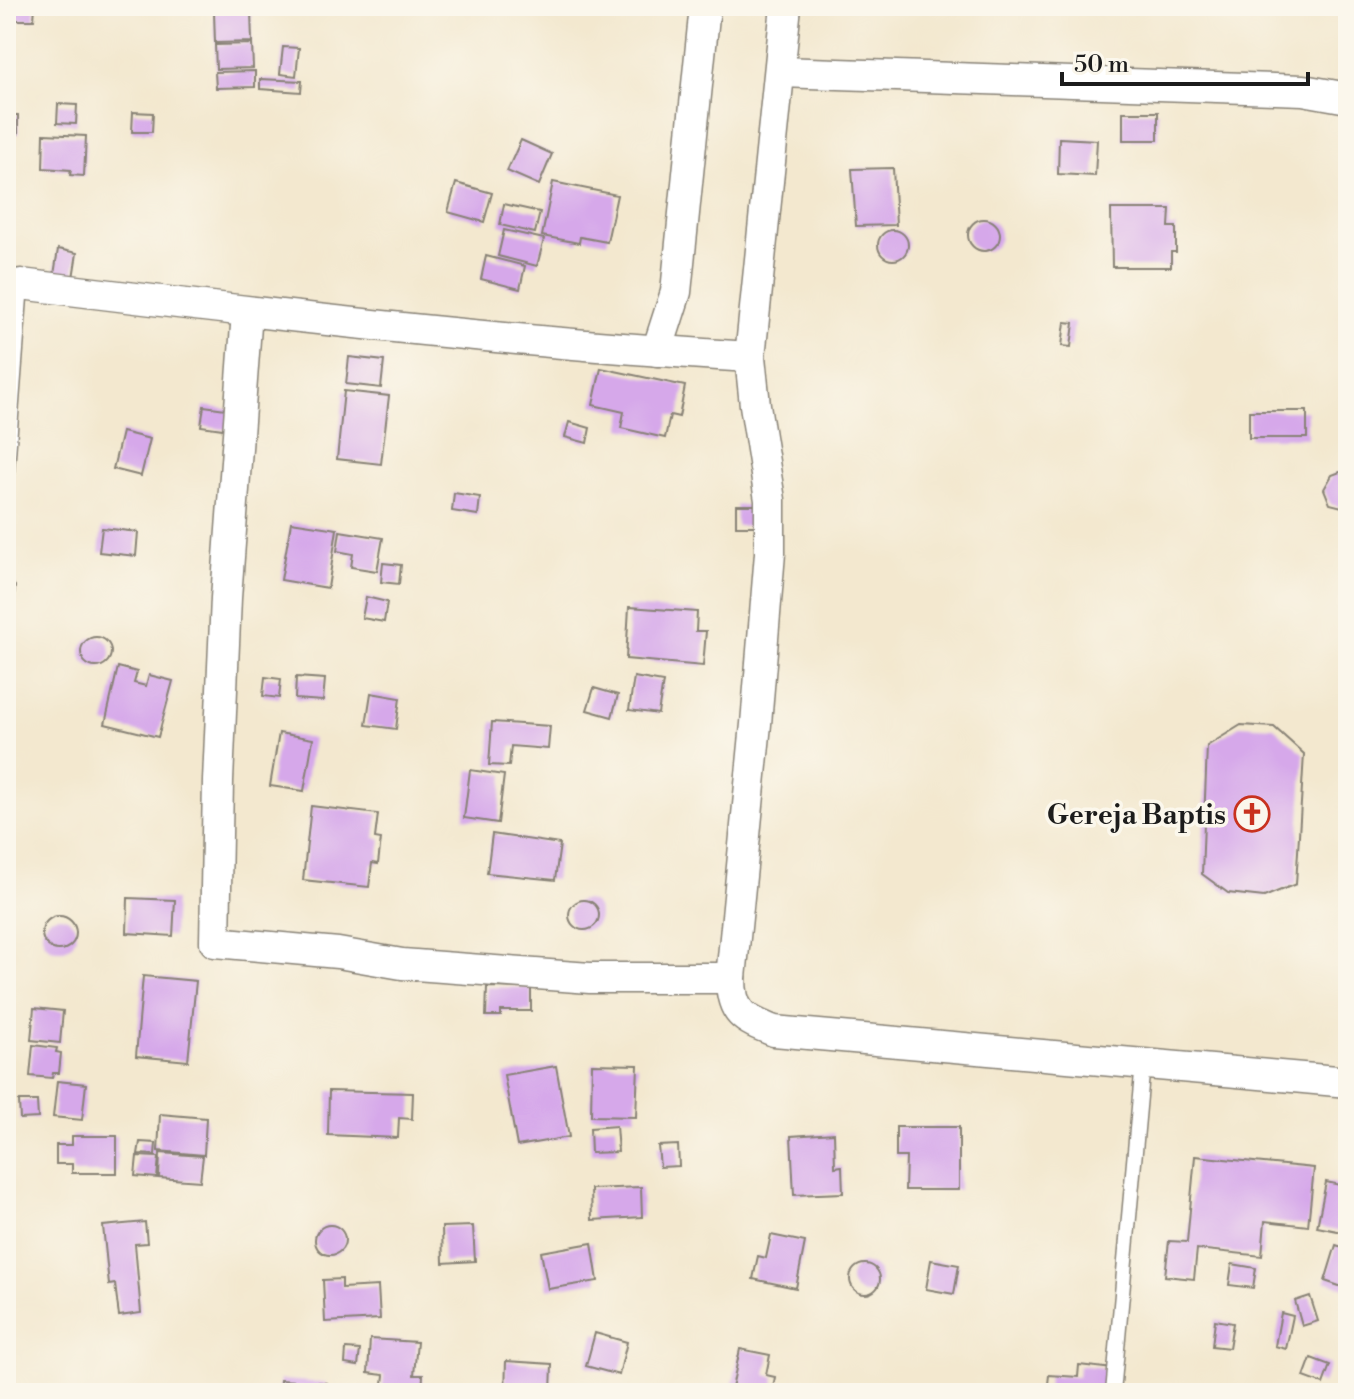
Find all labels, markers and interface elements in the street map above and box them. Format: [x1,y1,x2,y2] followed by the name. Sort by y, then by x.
[1062,36,1308,86] scale bar
[1074,50,1129,80] text: 50 m
[1233,795,1271,833] church icon: Gereja Baptis
[1047,798,1226,833] place label: Gereja Baptis

